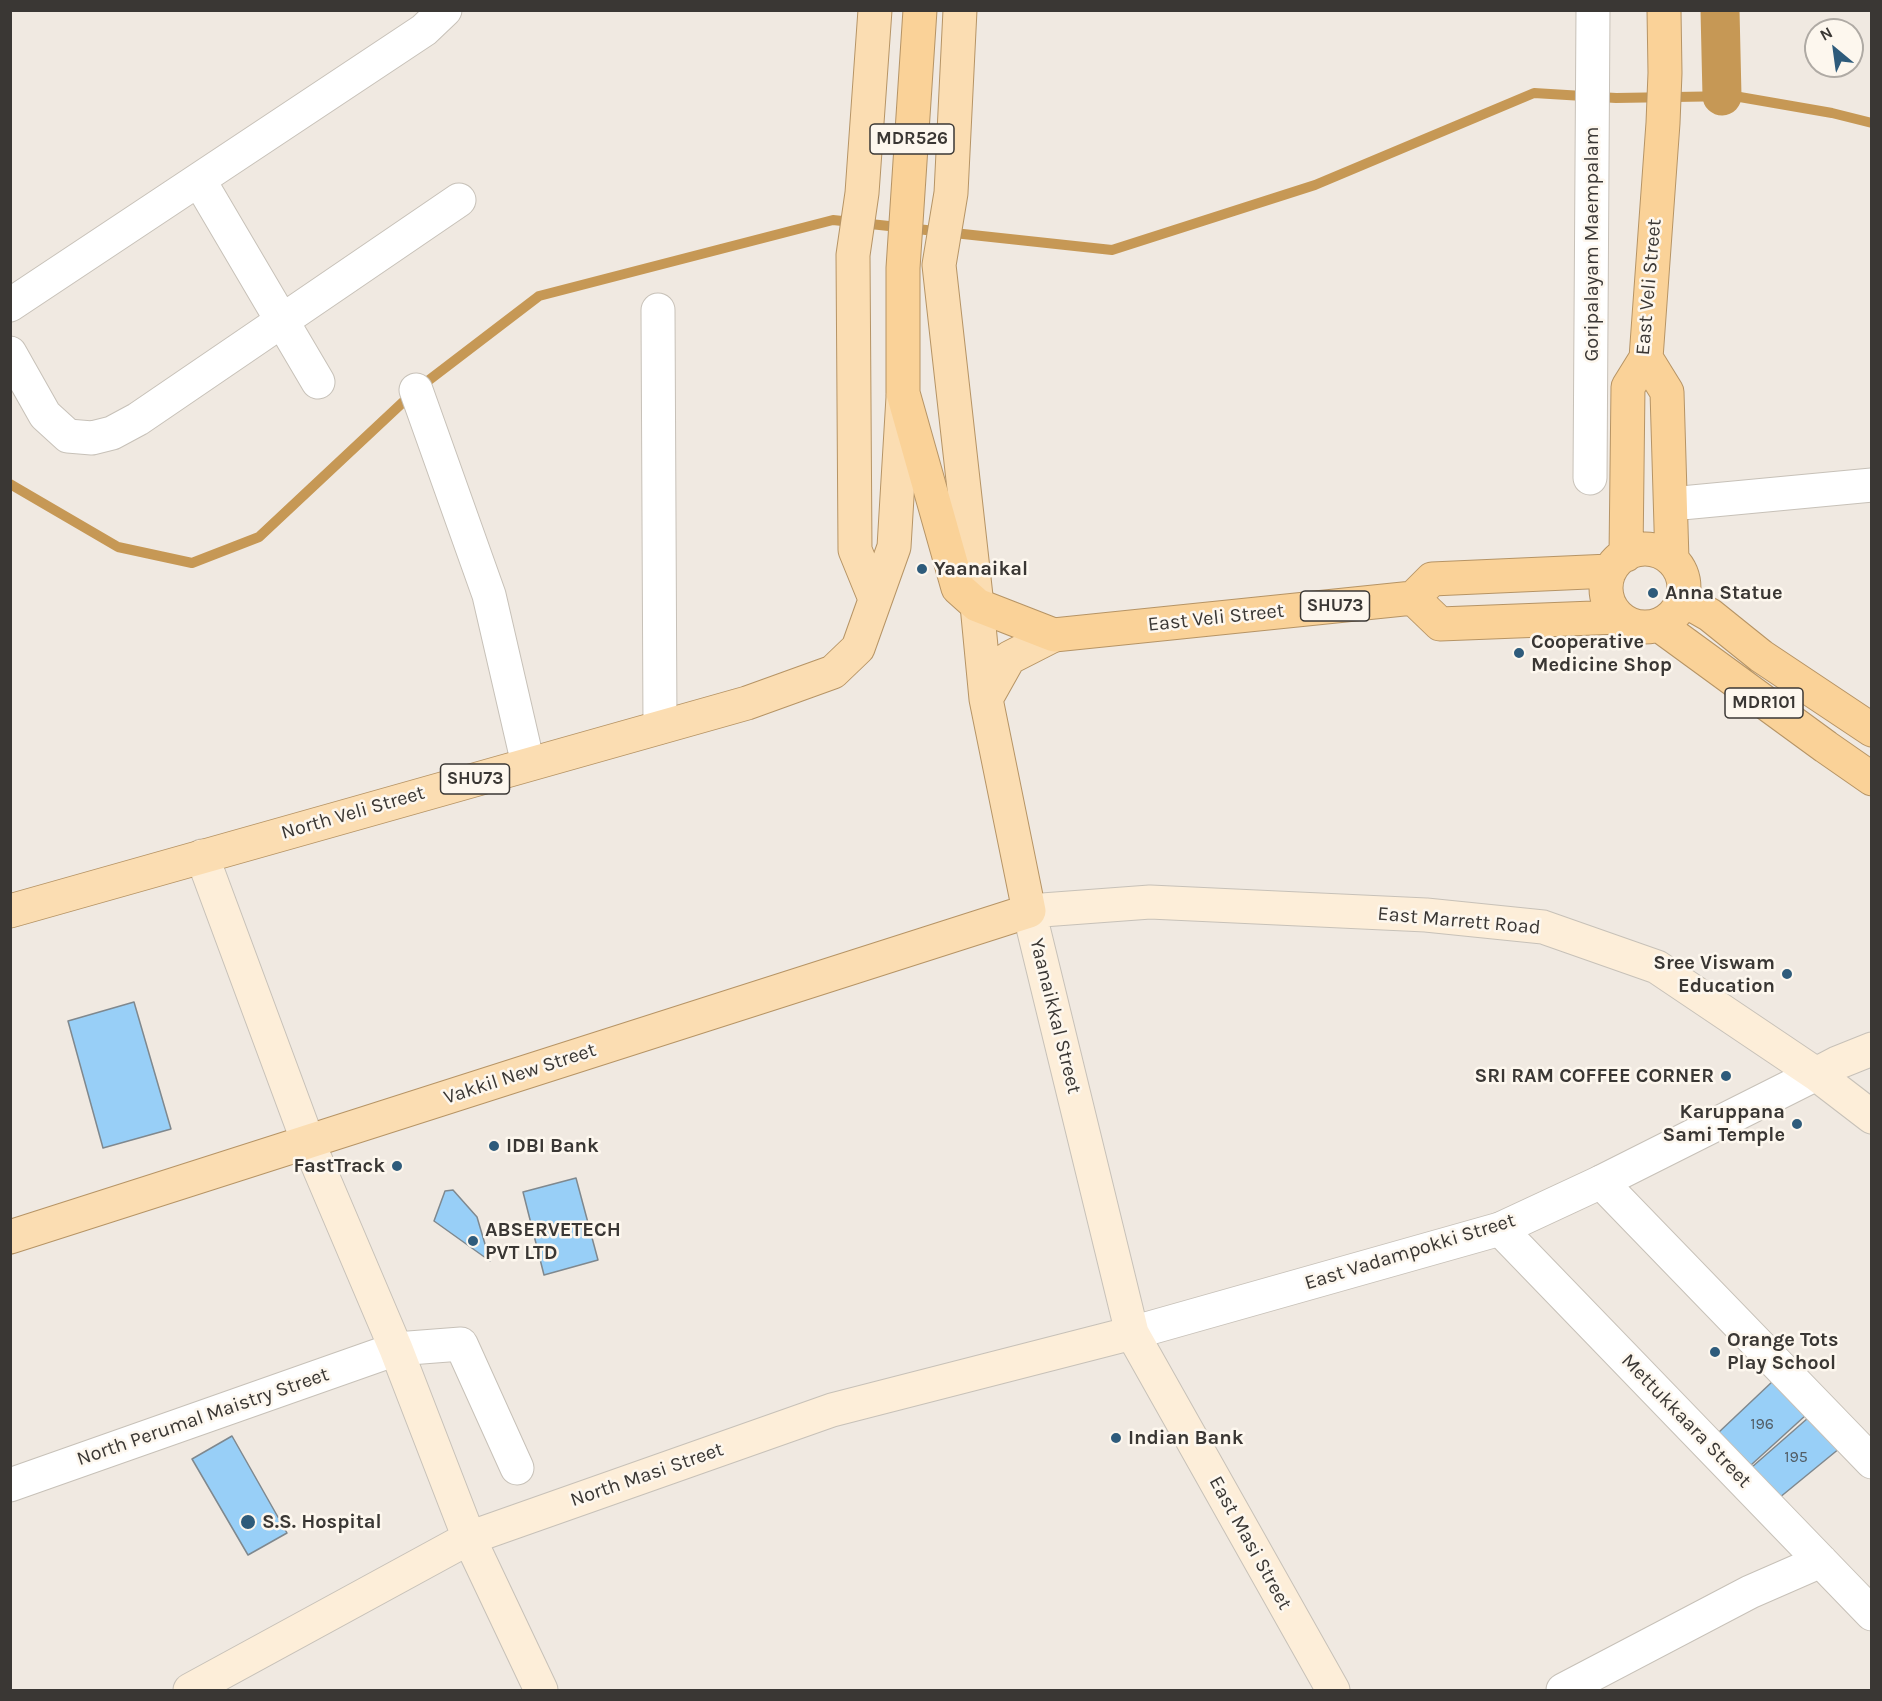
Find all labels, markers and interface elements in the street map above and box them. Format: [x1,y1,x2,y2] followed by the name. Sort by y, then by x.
[1804,18,1864,78] north arrow
[1816,22,1836,45] text: N
[870,124,954,154] road number: MDR526
[1580,126,1604,362] street label: Goripalayam Maempalam
[1631,218,1667,356] street label: East Veli Street
[934,557,1028,581] place label: Yaanaikal
[915,562,929,576] marker: Yaanaikal
[1665,581,1783,605] place label: Anna Statue
[1646,586,1660,600] marker: Anna Statue
[1300,591,1370,621] road number: SHU73
[1147,599,1285,637] street label: East Veli Street
[1531,630,1672,677] place label: Cooperative Medicine Shop
[1512,646,1526,660] marker: Cooperative Medicine Shop
[1725,688,1803,718] road number: MDR101
[440,764,510,794] road number: SHU73
[278,781,428,845] street label: North Veli Street
[1376,902,1542,940] street label: East Marrett Road
[1024,936,1086,1096] street label: Yaanaikkal Street
[1653,951,1775,998] place label: Sree Viswam Education
[1780,967,1794,981] marker: Sree Viswam Education
[441,1038,599,1110] street label: Vakkil New Street
[1474,1064,1714,1088] place label: SRI RAM COFFEE CORNER
[1719,1069,1733,1083] marker: SRI RAM COFFEE CORNER
[1663,1100,1785,1147] place label: Karuppana Sami Temple
[1790,1117,1804,1131] marker: Karuppana Sami Temple
[506,1134,599,1158] place label: IDBI Bank
[487,1139,501,1153] marker: IDBI Bank
[294,1154,385,1178] place label: FastTrack
[390,1159,404,1173] marker: FastTrack
[1302,1209,1518,1295] street label: East Vadampokki Street
[485,1218,621,1265] place label: ABSERVETECH PVT LTD
[466,1234,480,1248] marker: ABSERVETECH PVT LTD
[1727,1328,1839,1375] place label: Orange Tots Play School
[1708,1345,1722,1359] marker: Orange Tots Play School
[1616,1349,1756,1493] street label: Mettukkaara Street
[74,1363,332,1471] street label: North Perumal Maistry Street
[1750,1414,1774,1434] house number: 196
[1128,1426,1244,1450] place label: Indian Bank
[1109,1431,1123,1445] marker: Indian Bank
[567,1438,727,1512] street label: North Masi Street
[1784,1447,1808,1467] house number: 195
[1203,1472,1297,1614] street label: East Masi Street
[262,1510,382,1534] place label: S.S. Hospital
[239,1513,257,1531] marker: S.S. Hospital

